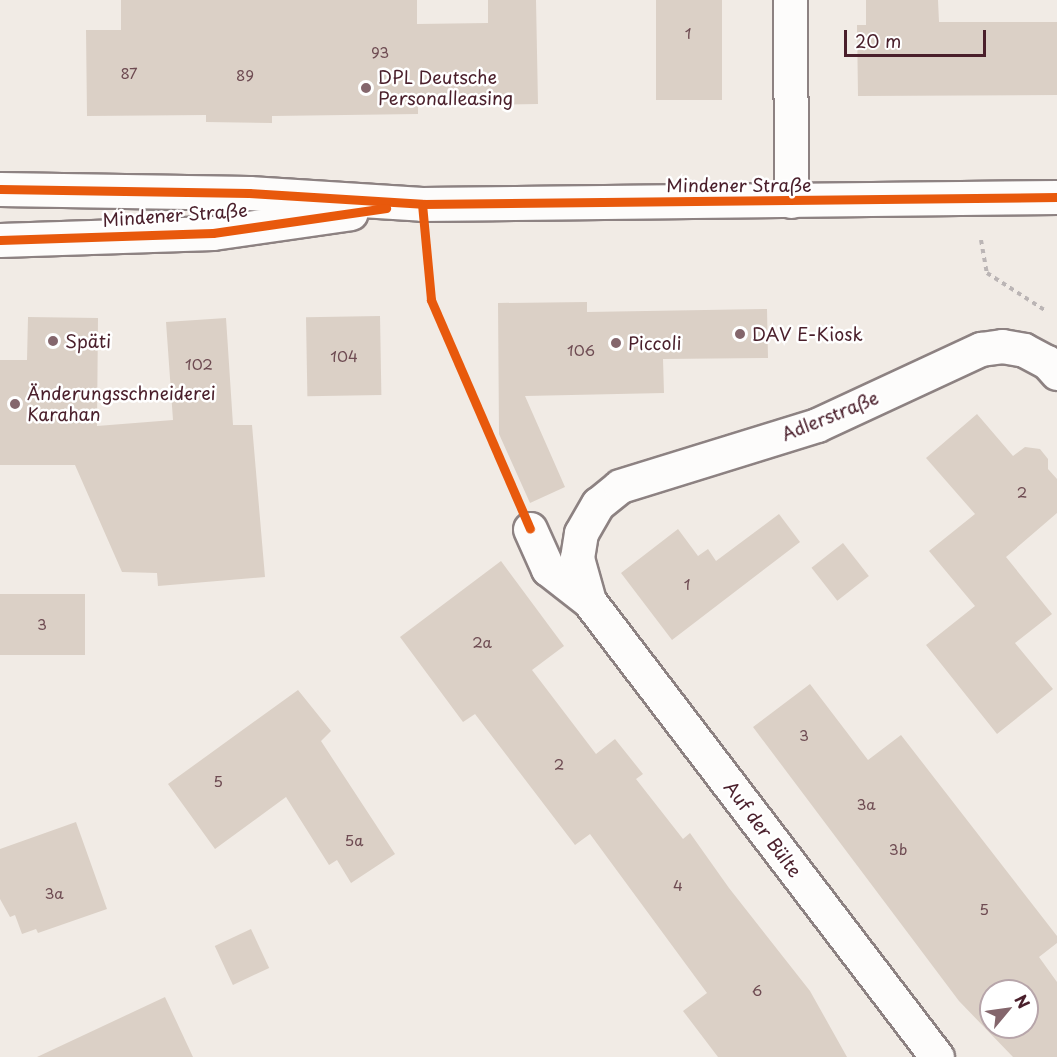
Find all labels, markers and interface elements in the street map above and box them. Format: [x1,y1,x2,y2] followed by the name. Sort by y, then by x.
[847,18,990,56] scale bar
[685,24,691,42] house number: 1
[855,27,901,54] text: 20 m
[371,43,389,61] house number: 93
[120,64,138,82] house number: 87
[236,66,254,84] house number: 89
[378,67,513,110] place label: DPL Deutsche Personalleasing
[359,81,373,95] marker: DPL Deutsche Personalleasing
[666,174,812,196] street label: Mindener Straße
[101,199,249,231] street label: Mindener Straße
[752,323,862,345] place label: DAV E-Kiosk
[733,327,747,341] marker: DAV E-Kiosk
[65,330,111,352] place label: Späti
[628,332,681,354] place label: Piccoli
[46,334,60,348] marker: Späti
[609,336,623,350] marker: Piccoli
[567,341,595,359] house number: 106
[330,347,358,365] house number: 104
[185,355,213,373] house number: 102
[27,383,216,426] place label: Änderungsschneiderei Karahan
[778,387,882,445] street label: Adlerstraße
[8,397,22,411] marker: Änderungsschneiderei Karahan
[1017,483,1027,501] house number: 2
[684,575,690,593] house number: 1
[37,615,47,633] house number: 3
[472,633,492,651] house number: 2a
[799,726,809,744] house number: 3
[554,755,564,773] house number: 2
[213,772,223,790] house number: 5
[719,776,807,882] street label: Auf der Bülte
[856,795,876,813] house number: 3a
[345,831,363,849] house number: 5a
[889,840,907,858] house number: 3b
[673,876,683,894] house number: 4
[44,884,64,902] house number: 3a
[979,900,989,918] house number: 5
[979,979,1039,1039] north arrow
[752,981,762,999] house number: 6
[1009,990,1037,1013] text: N

